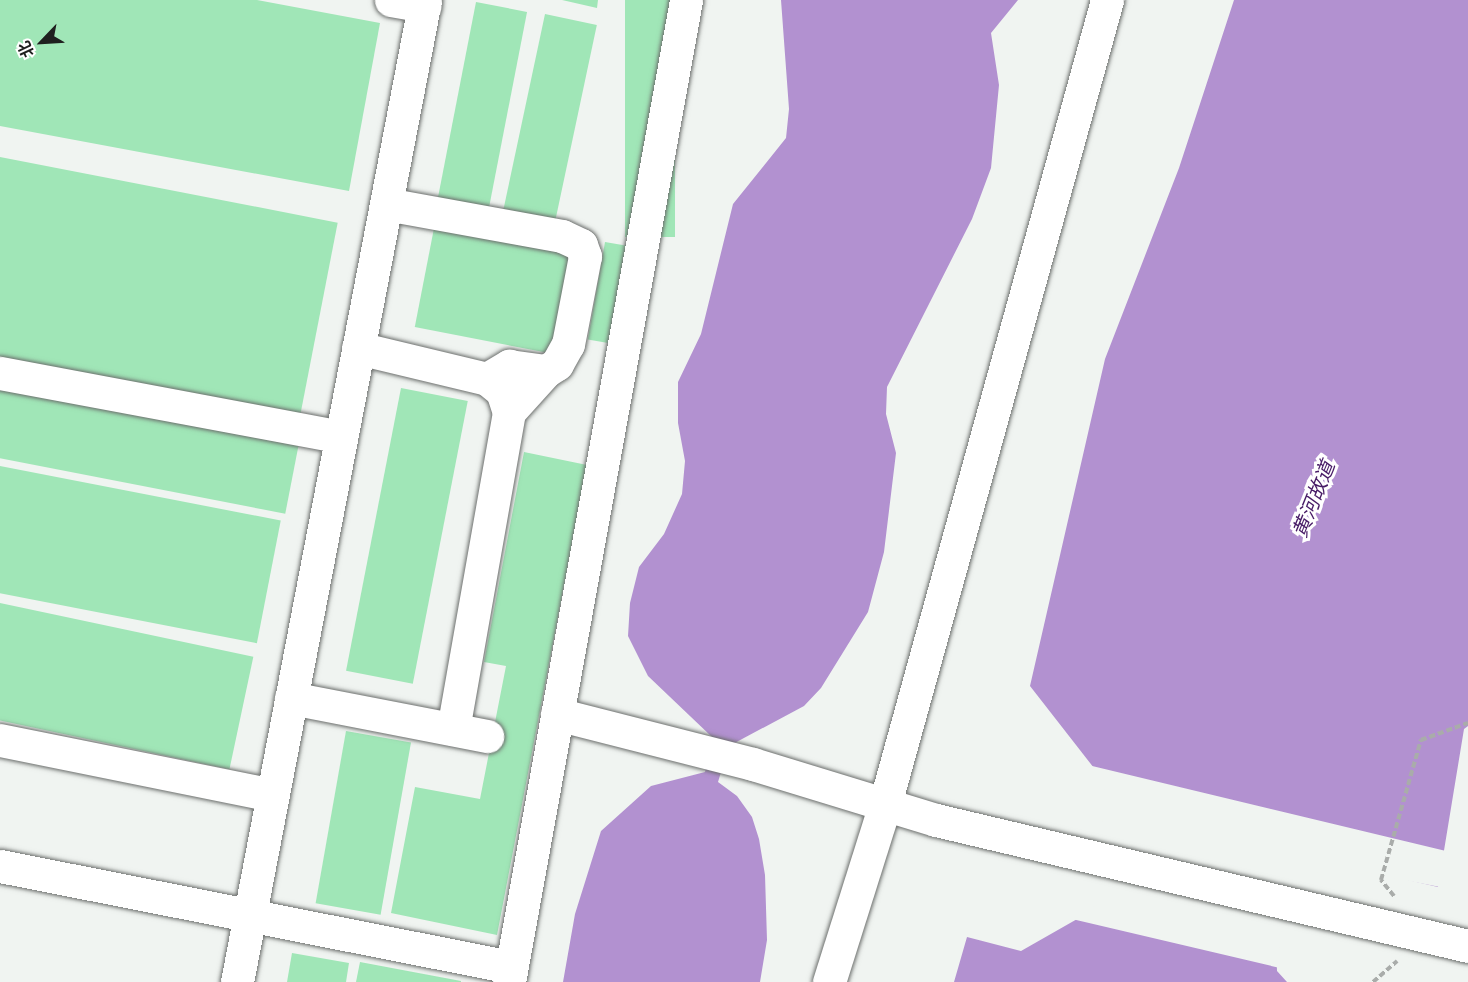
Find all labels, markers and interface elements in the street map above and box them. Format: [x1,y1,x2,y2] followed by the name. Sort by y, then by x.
[12,12,72,72] north arrow
[13,38,38,61] text: 北
[1287,457,1339,541] water label: 黄河故道

